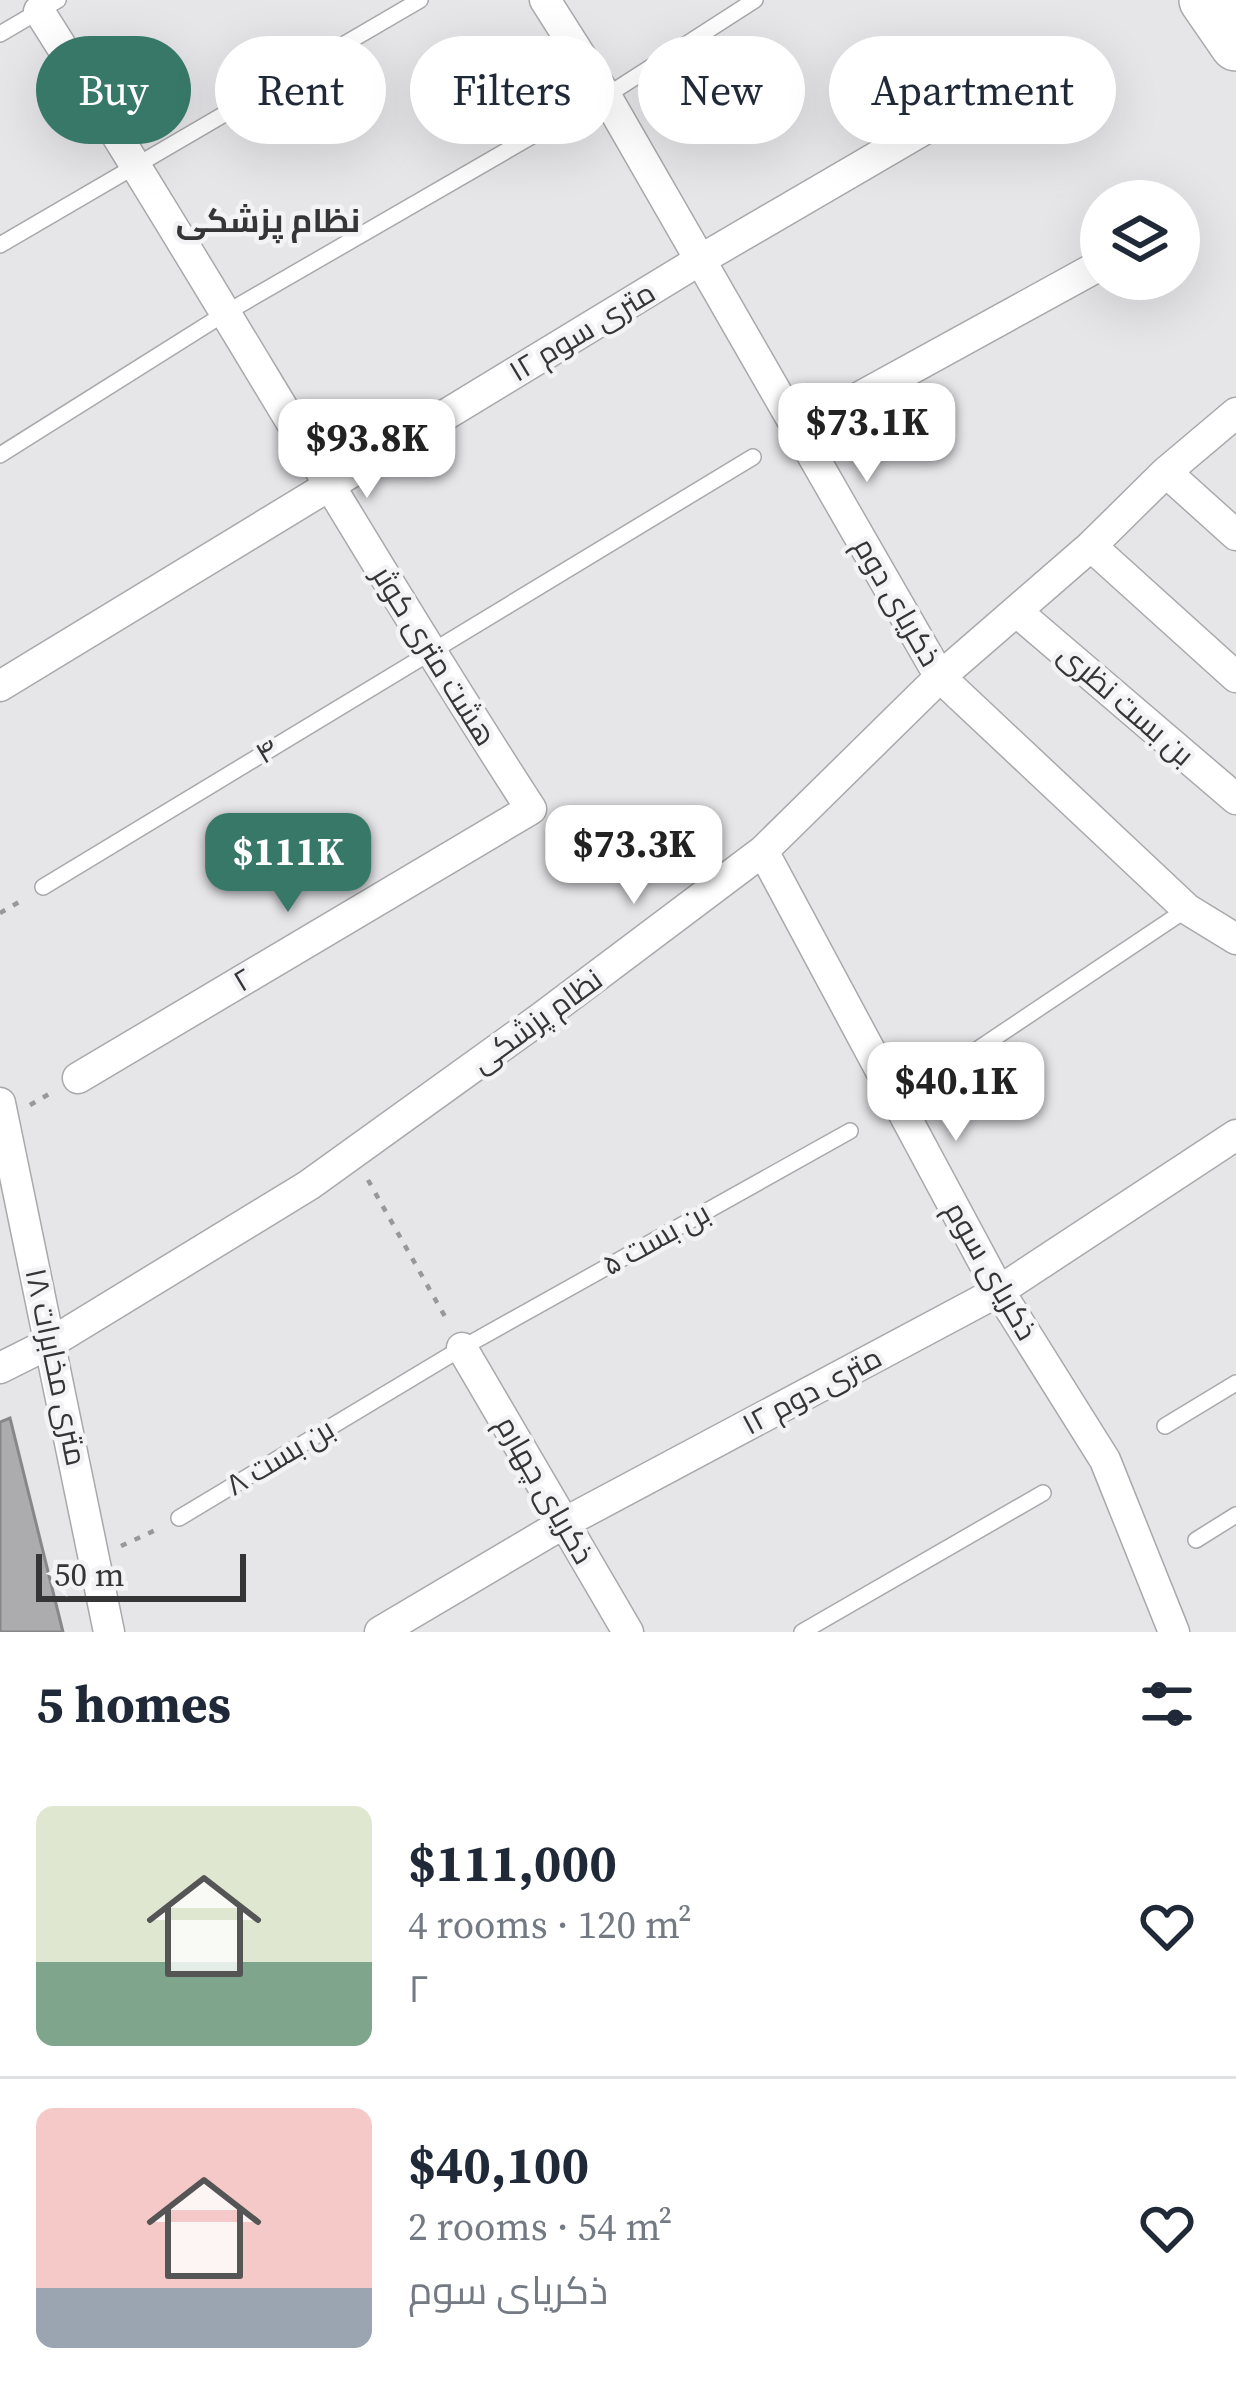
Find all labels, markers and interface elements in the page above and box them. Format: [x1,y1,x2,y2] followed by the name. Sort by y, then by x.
[36,36,191,144] chip: Buy
[215,36,386,144] chip: Rent
[410,36,614,144] chip: Filters
[638,36,805,144] chip: New
[829,36,1116,144] chip: Apartment
[1080,180,1200,300] map controls
[1080,180,1200,300] button: layers
[176,198,360,244] district label: نظام پزشکی
[501,272,663,391] street label: ۱۲ متری سوم
[769,383,965,485] pin: $73.1K
[805,395,929,448] text: $73.1K
[269,399,465,501] pin: $93.8K
[305,411,429,464] text: $93.8K
[844,530,951,674] street label: ذکریای دوم
[362,556,506,754] street label: هشت متری کوثر
[1050,634,1203,775] street label: بن بست نظری
[248,728,286,773] street label: ۴
[536,805,732,907] pin: $73.3K
[204,813,372,915] pin: $111K
[572,817,696,870] text: $73.3K
[232,825,344,878] text: $111K
[225,958,260,1001] street label: ۲
[463,959,611,1082] street label: نظام پزشکی
[858,1042,1054,1144] pin: $40.1K
[894,1054,1018,1107] text: $40.1K
[594,1192,717,1285] street label: بن بست ۵
[935,1194,1048,1348] street label: ذکریای سوم
[16,1264,97,1469] street label: ۱۸ متری مخابرات
[735,1337,889,1444] street label: ۱۲ متری دوم
[218,1408,342,1505] street label: بن بست ۸
[486,1408,604,1571] street label: ذکریای چهارم
[36,1548,246,1601] scale bar
[54,1552,124,1597] text: 50 m
[36,1669,231,1739] text: 5 homes
[1134,1671,1200,1737] icon: filters
[408,1828,617,1898] text: $111,000
[132,1854,276,1998] icon: home
[1134,1893,1200,1959] icon: heart
[408,1898,692,1951] text: 4 rooms · 120 m²
[408,1962,429,2015] text: ۲
[408,2130,589,2200] text: $40,100
[132,2156,276,2300] icon: home
[1134,2195,1200,2261] icon: heart
[408,2200,672,2253] text: 2 rooms · 54 m²
[408,2264,608,2317] text: ذکریای سوم

